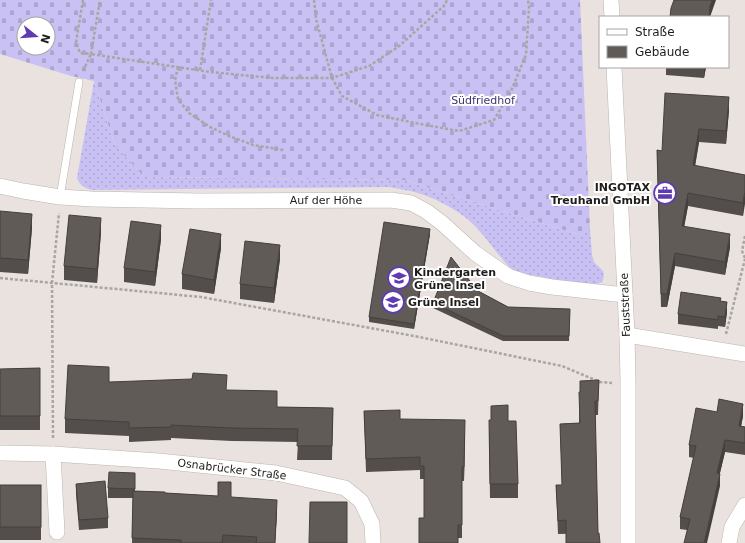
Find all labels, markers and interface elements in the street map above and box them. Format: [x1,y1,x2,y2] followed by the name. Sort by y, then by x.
[16,16,56,56] north arrow
[599,16,729,68] legend
[635,25,675,39] text: Straße
[38,32,53,45] text: N
[635,45,689,59] text: Gebäude
[451,94,516,107] park label: Südfriedhof
[652,180,678,206] office icon: INGOTAX Treuhand GmbH
[551,181,651,207] place label: INGOTAX Treuhand GmbH
[290,194,362,207] street label: Auf der Höhe
[386,265,412,291] school or university icon: Kindergarten Grüne Insel
[414,266,496,292] place label: Kindergarten Grüne Insel
[618,273,633,337] street label: Fauststraße
[380,289,406,315] school or university icon: Grüne Insel
[408,296,479,309] place label: Grüne Insel
[177,456,287,483] street label: Osnabrücker Straße

